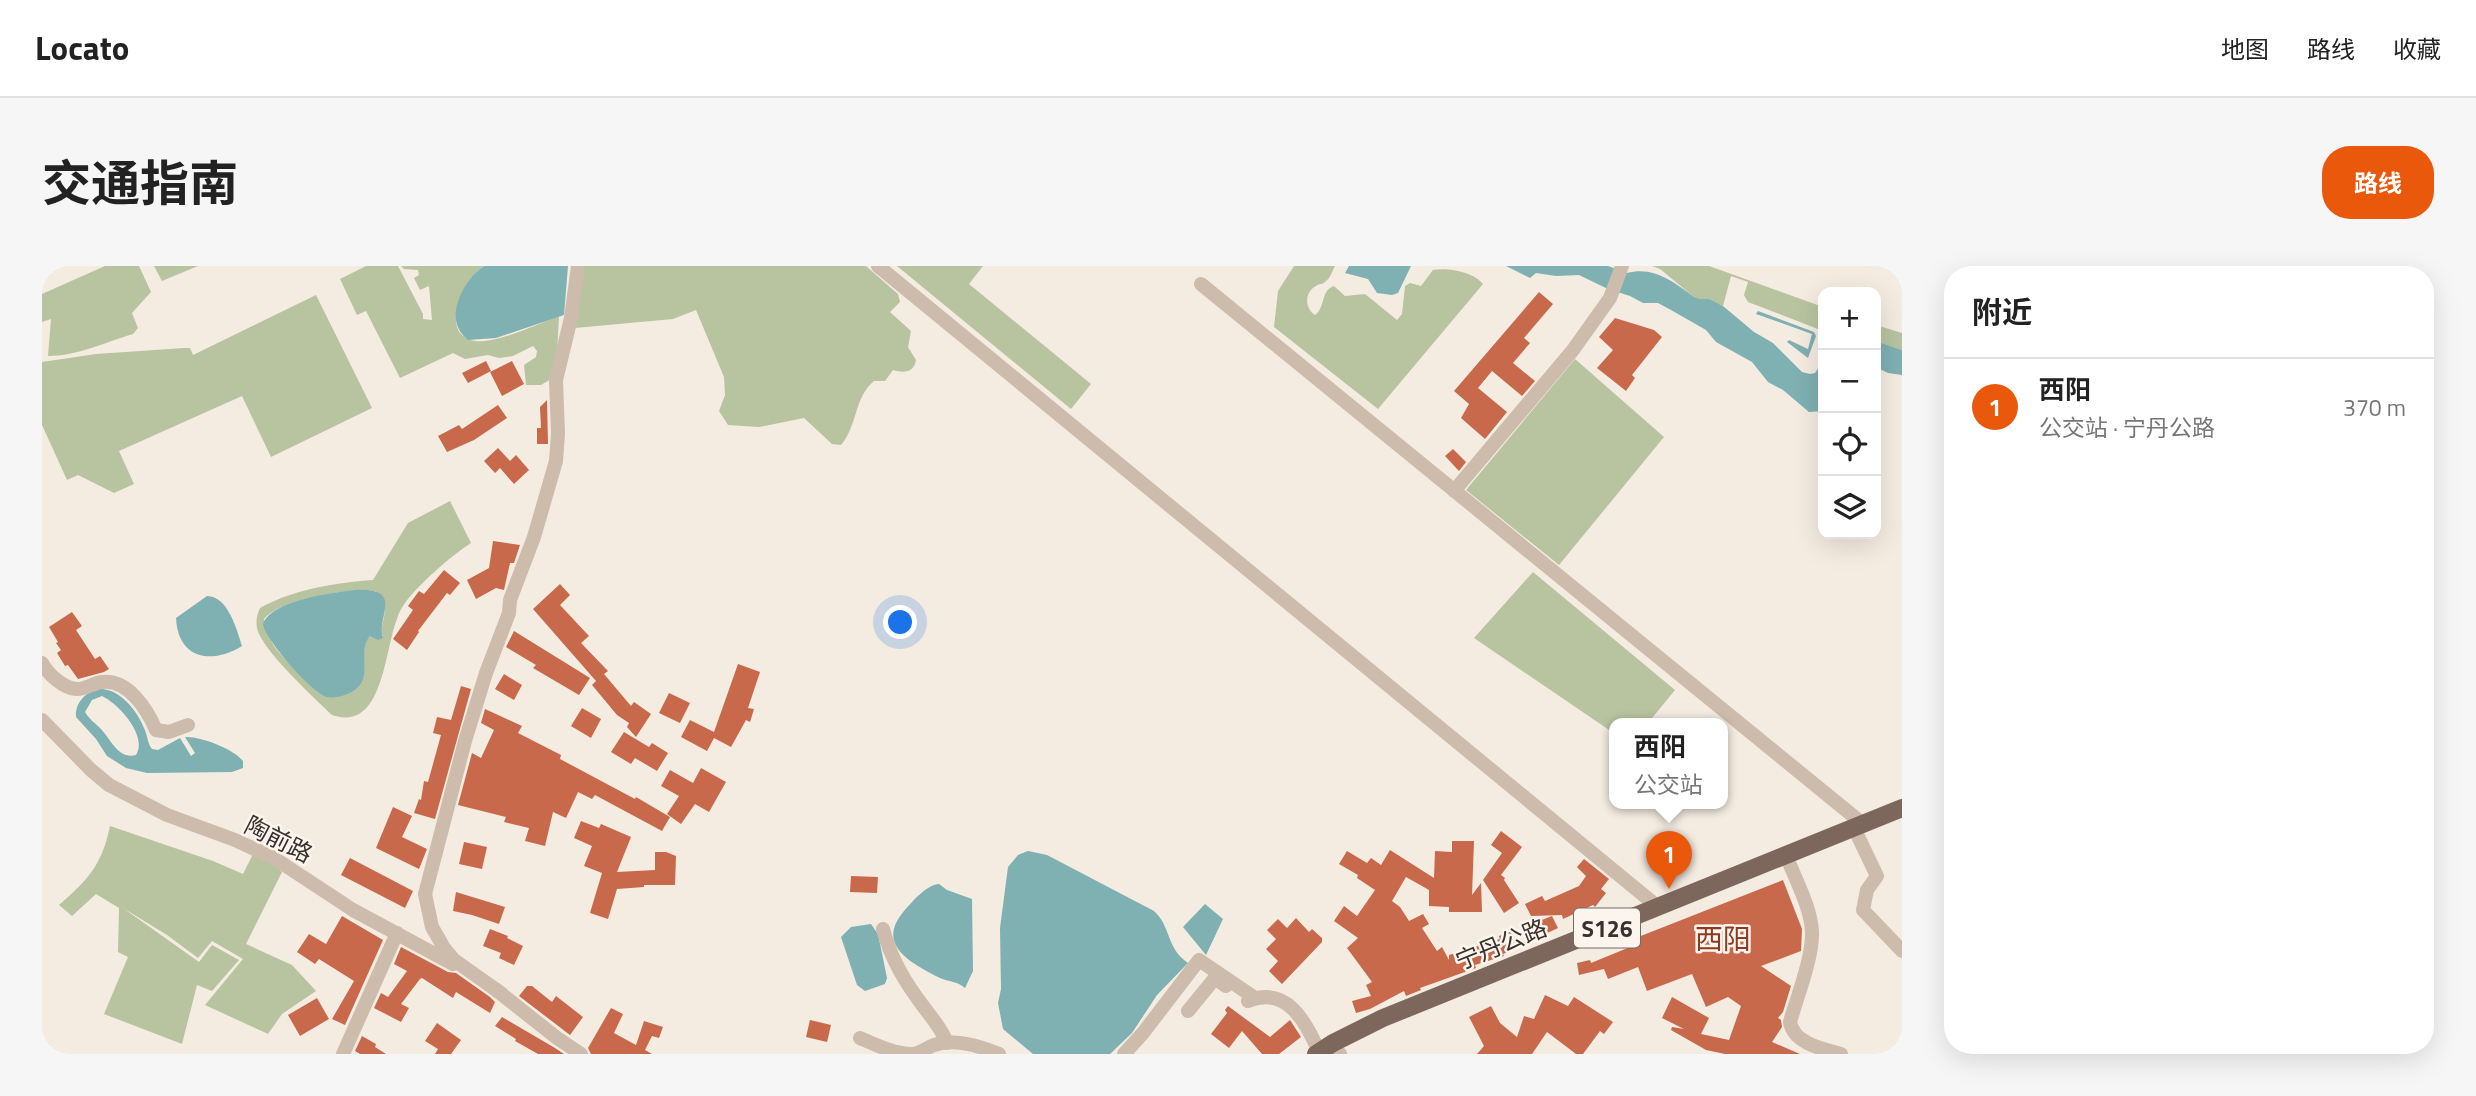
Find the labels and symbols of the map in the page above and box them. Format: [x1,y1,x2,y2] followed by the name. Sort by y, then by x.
[883,605,917,639] your location
[239,807,319,871] street label: 陶前路
[1646,831,1692,889] pin: 1
[1574,908,1640,948] road number: S126
[1450,909,1552,979] street label: 宁丹公路
[1695,917,1751,960] district label: 西阳

